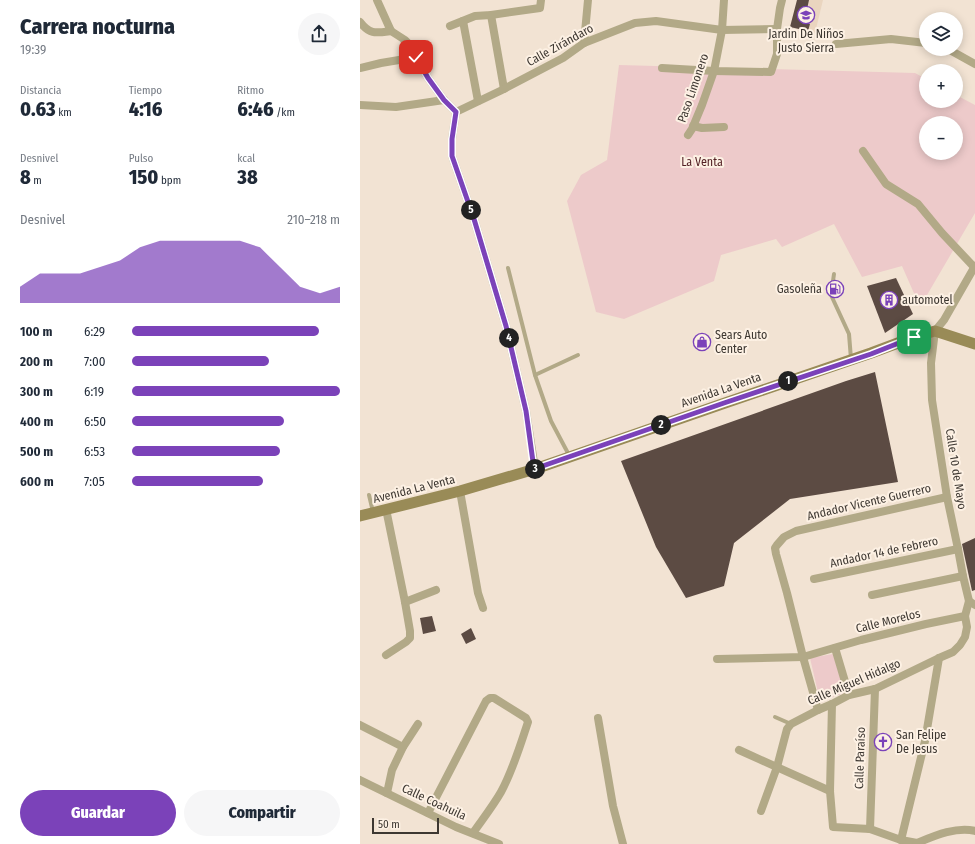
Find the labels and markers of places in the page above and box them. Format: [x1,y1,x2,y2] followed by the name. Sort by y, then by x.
[796,5,816,25] school or university icon: Jardin De Niños Justo Sierra
[768,27,844,55] place label: Jardin De Niños Justo Sierra
[399,40,433,74] pin
[461,200,481,220] pin: 5
[825,279,845,299] fuel station icon: Gasoleña
[777,282,822,296] place label: Gasoleña
[879,290,899,310] building icon: automotel
[902,293,953,307] place label: automotel
[897,320,931,354] pin
[499,328,519,348] pin: 4
[715,328,767,356] place label: Sears Auto Center
[692,332,712,352] shop icon: Sears Auto Center
[778,371,798,391] pin: 1
[651,415,671,435] pin: 2
[525,459,545,479] pin: 3
[896,728,946,756] place label: San Felipe De Jesus
[873,732,893,752] church icon: San Felipe De Jesus

